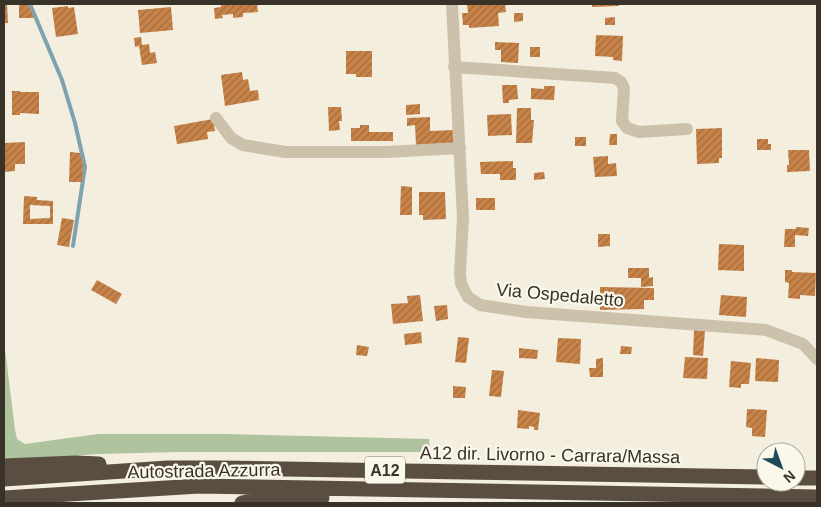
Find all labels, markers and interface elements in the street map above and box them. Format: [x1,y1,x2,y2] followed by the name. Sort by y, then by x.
[495,279,625,311] street label: Via Ospedaletto
[756,442,806,492] north arrow
[420,443,681,467] street label: A12 dir. Livorno - Carrara/Massa
[365,456,405,484] road number: A12
[127,460,282,482] street label: Autostrada Azzurra
[780,467,799,486] text: N

